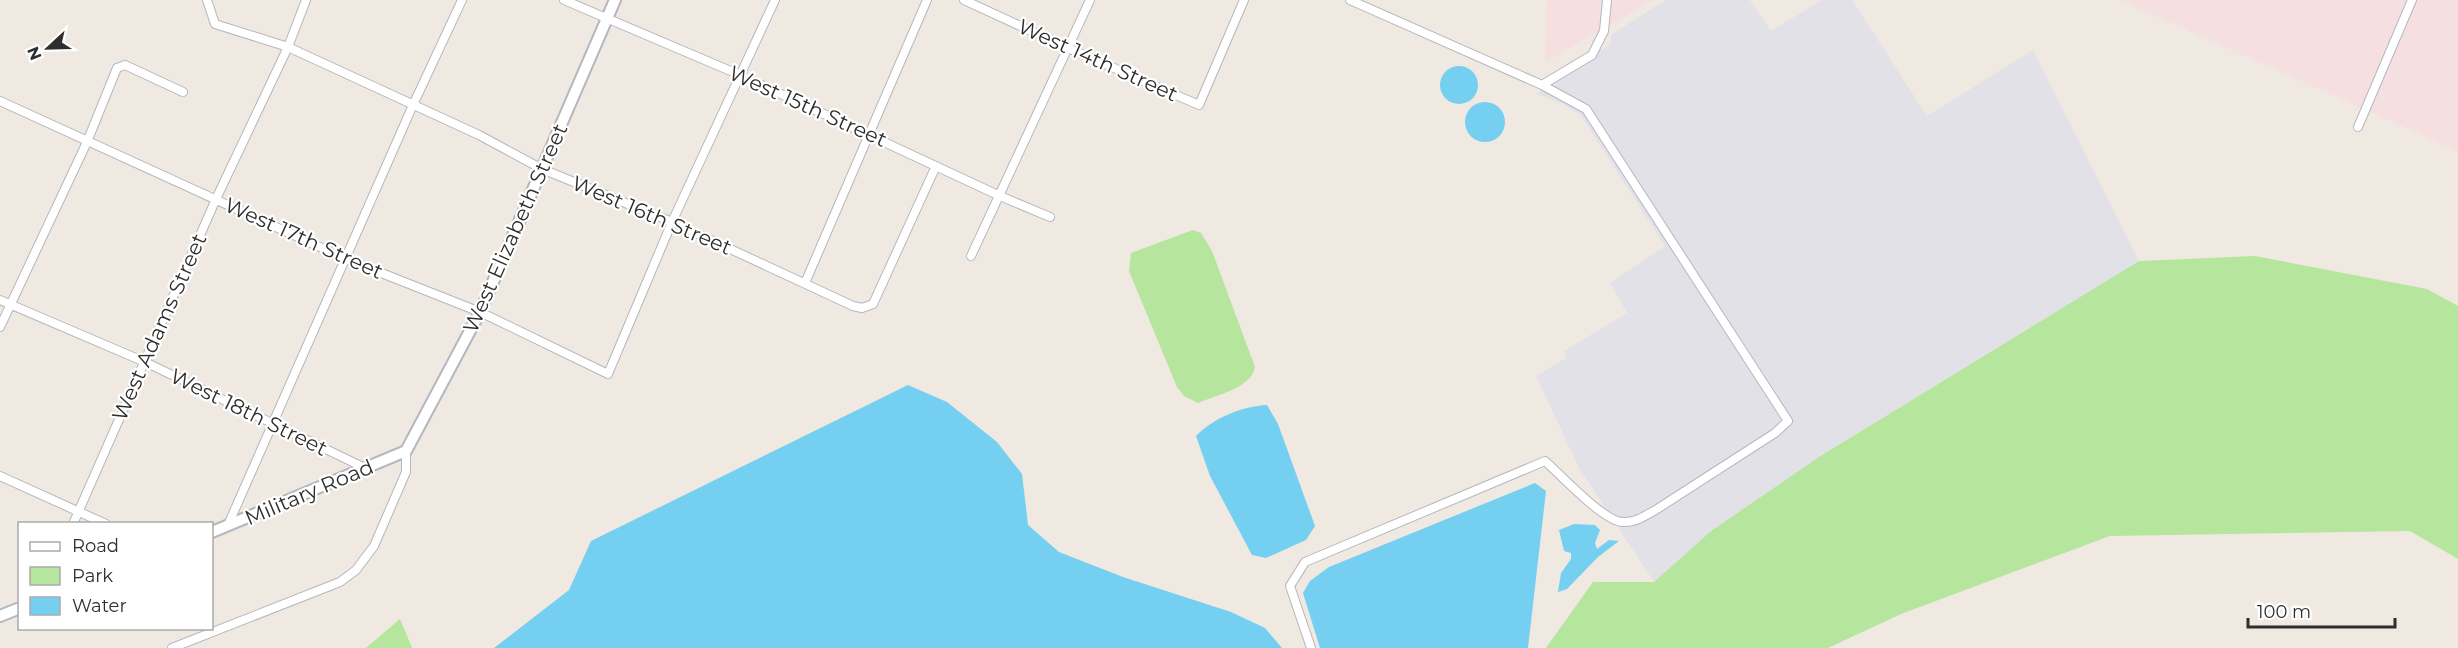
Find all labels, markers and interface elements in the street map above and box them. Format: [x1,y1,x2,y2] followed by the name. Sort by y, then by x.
[1014,14,1182,106] street label: West 14th Street
[18,18,78,78] north arrow
[23,44,46,63] text: N
[725,60,891,152] street label: West 15th Street
[458,120,572,336] street label: West Elizabeth Street
[568,170,736,260] street label: West 16th Street
[221,192,387,284] street label: West 17th Street
[106,230,212,424] street label: West Adams Street
[166,363,332,461] street label: West 18th Street
[241,454,377,530] street label: Military Road
[18,522,213,630] legend
[72,535,119,557] text: Road
[72,565,113,587] text: Park
[2248,591,2395,629] scale bar
[72,595,127,617] text: Water
[2257,601,2311,623] text: 100 m

